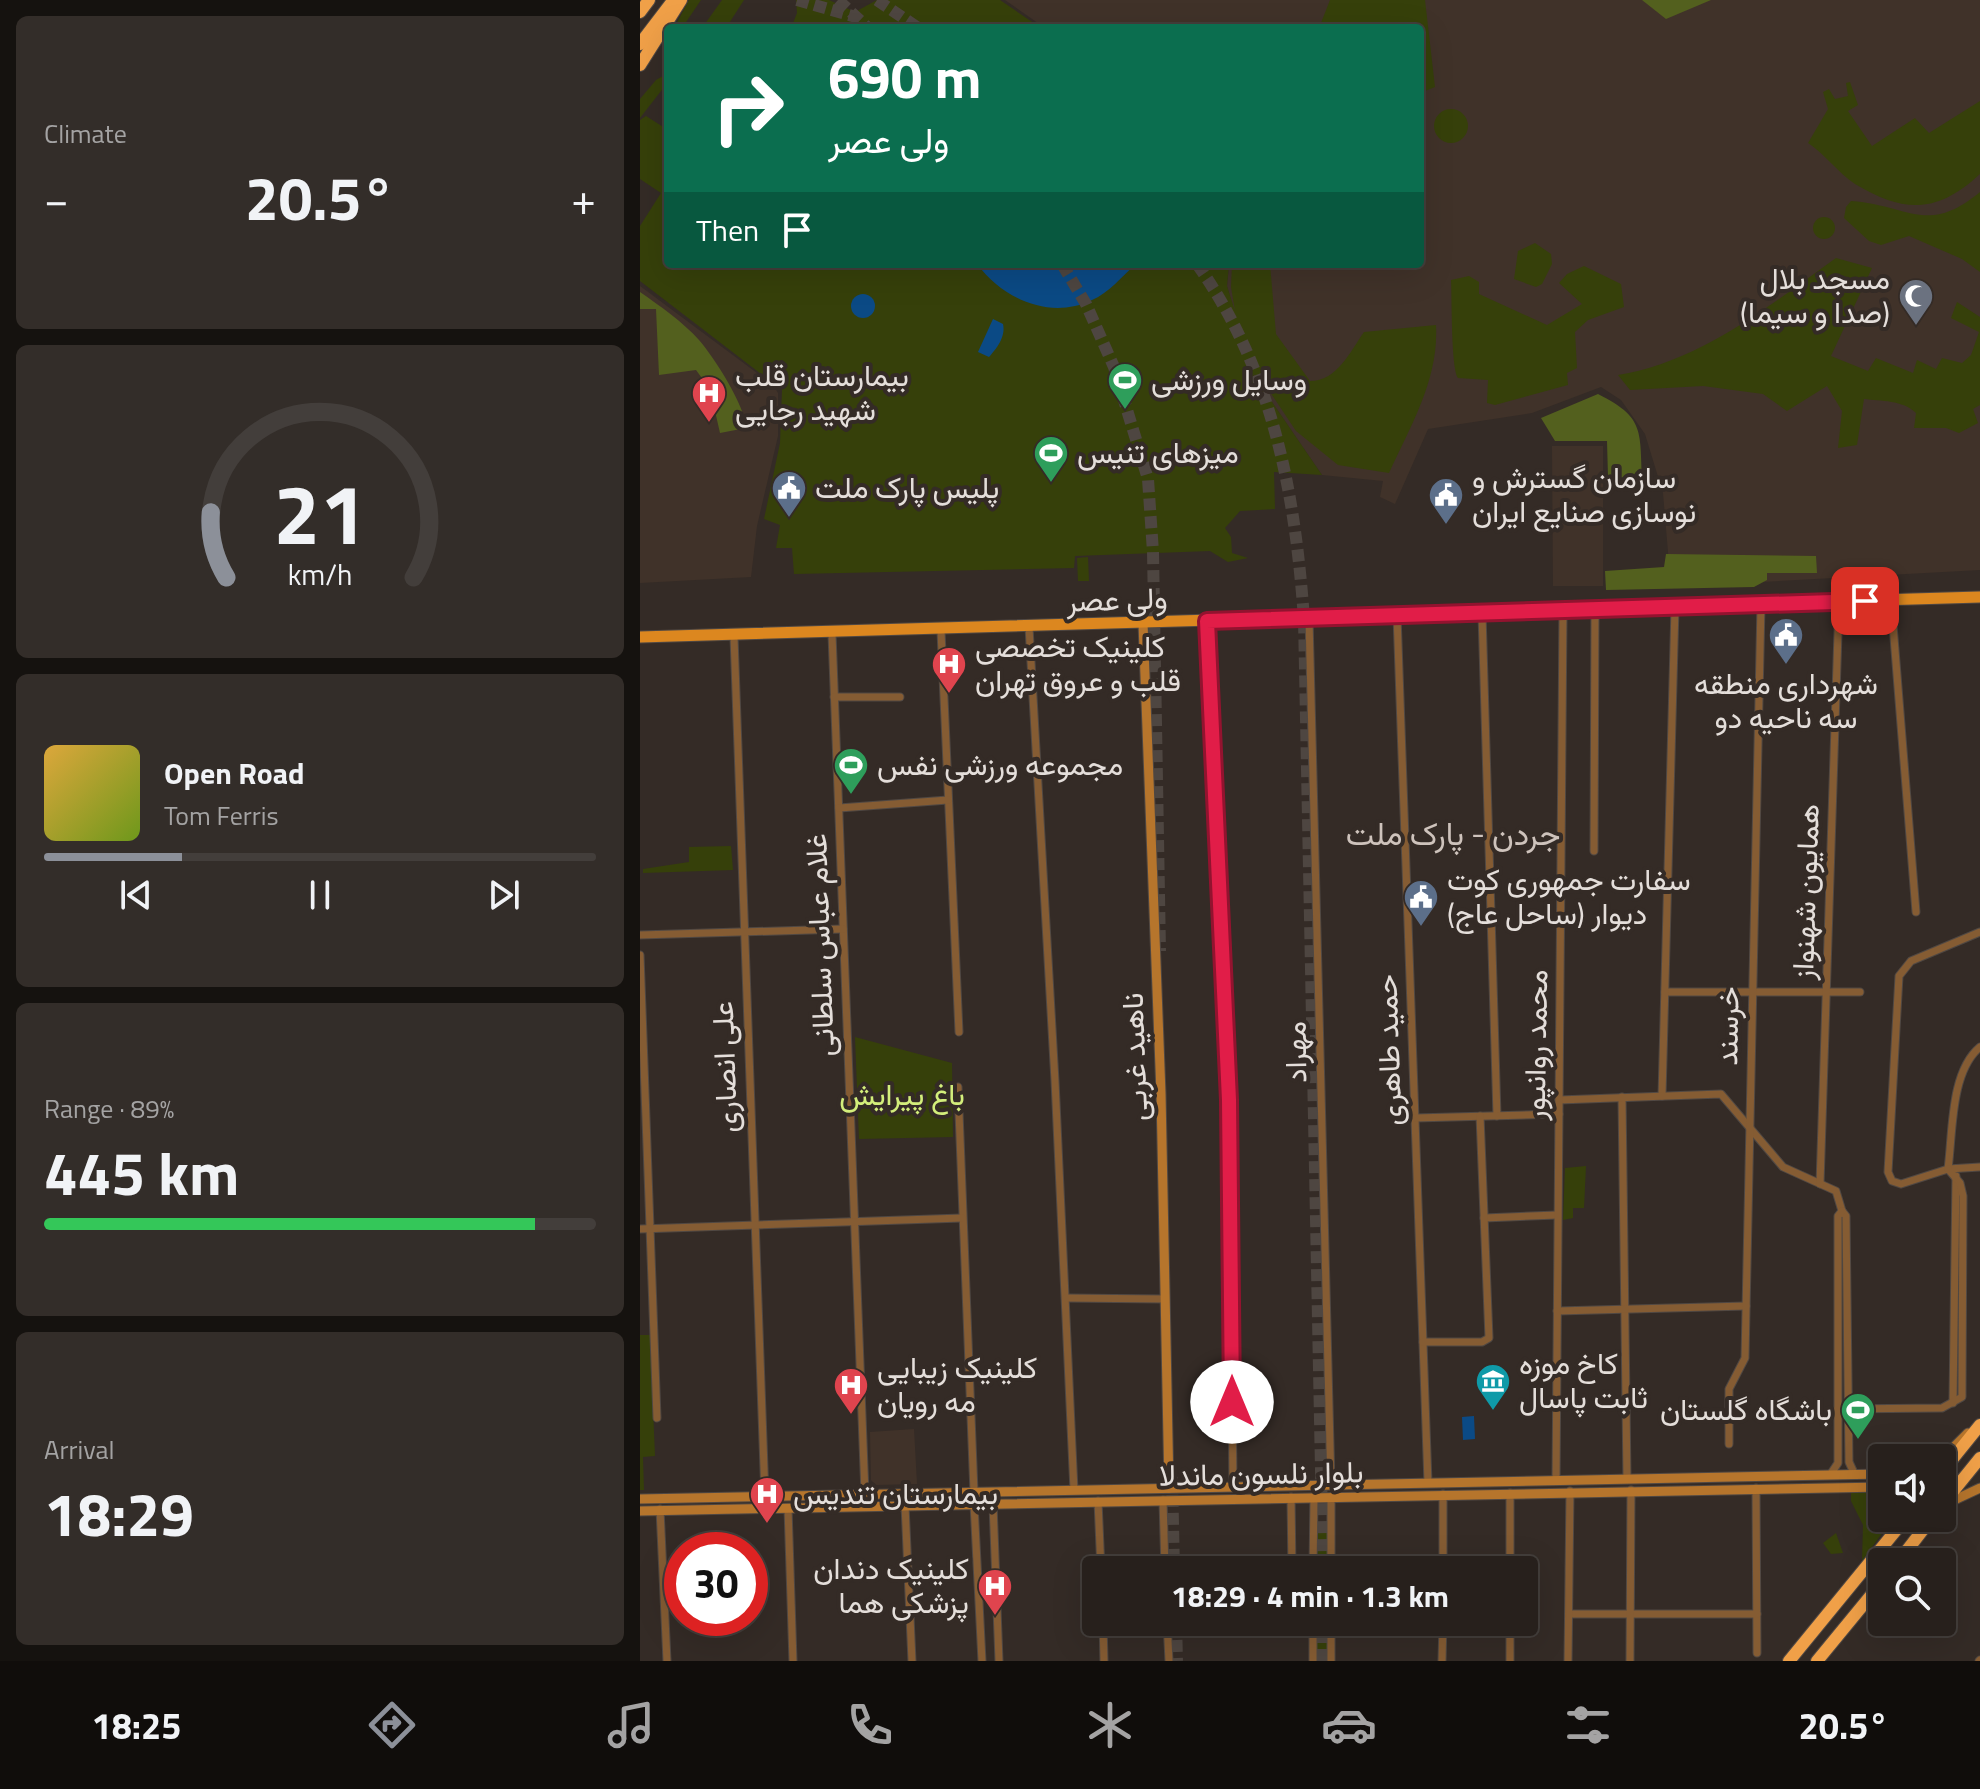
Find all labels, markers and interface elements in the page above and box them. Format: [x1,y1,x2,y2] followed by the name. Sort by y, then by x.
[828,35,981,120] text: 690 m
[696,56,800,160] icon: right
[828,112,949,167] text: ولی عصر
[44,114,127,153] text: Climate
[245,152,395,243] text: 20.5°
[44,165,69,232] text: −
[571,165,596,232] text: +
[696,207,759,253] text: Then
[775,208,819,252] icon: arrive
[1740,255,1890,335] place label: مسجد بلال (صدا و سیما)
[1897,277,1935,327] mosque icon: مسجد بلال (صدا و سیما)
[735,352,909,432] place label: بیمارستان قلب شهید رجایی
[1151,356,1307,402] place label: وسایل ورزشی
[1106,361,1144,411] sports icon: وسایل ورزشی
[690,374,728,424] hospital icon: بیمارستان قلب شهید رجایی
[1077,429,1239,475] place label: میزهای تنیس
[1032,434,1070,484] sports icon: میزهای تنیس
[273,449,367,575] text: 21
[1472,454,1696,534] place label: سازمان گسترش و نوسازی صنایع ایران
[815,464,999,510] place label: پلیس پارک ملت
[770,469,808,519] public building icon: پلیس پارک ملت
[1427,476,1465,526] public building icon: سازمان گسترش و نوسازی صنایع ایران
[288,553,352,596] text: km/h
[1831,567,1899,635] pin
[1065,574,1168,624] street label: ولی عصر
[1843,579,1887,623] icon: arrive
[1767,616,1805,666] public building icon: شهرداری منطقه سه ناحیه دو
[975,623,1181,703] place label: کلینیک تخصصی قلب و عروق تهران
[930,645,968,695] hospital icon: کلینیک تخصصی قلب و عروق تهران
[1694,660,1878,740] place label: شهرداری منطقه سه ناحیه دو
[877,741,1123,787] place label: مجموعه ورزشی نفس
[832,746,870,796] sports icon: مجموعه ورزشی نفس
[164,750,305,796] text: Open Road
[164,796,279,835] text: Tom Ferris
[1779,803,1831,982] street label: همایون شهنواز
[1346,809,1560,857] district label: جردن - پارک ملت
[792,833,846,1057] street label: غلام عباس سلطانی
[1447,856,1691,936] place label: سفارت جمهوری کوت دیوار (ساحل عاج)
[114,873,158,917] icon: previous
[298,873,342,917] icon: pause
[482,873,526,917] icon: next
[1402,878,1440,928] public building icon: سفارت جمهوری کوت دیوار (ساحل عاج)
[1511,969,1559,1122] street label: محمد روانپور
[1362,973,1414,1127] street label: حمید طاهری
[1703,986,1751,1066] street label: خرسند
[1109,992,1159,1122] street label: ناهید غربی
[699,1000,749,1134] street label: علی انصاری
[1271,1021,1319,1083] street label: مهراد
[839,1071,965,1117] park label: باغ پیرایش
[44,1089,174,1128] text: Range · 89%
[44,1127,239,1218] text: 445 km
[1519,1340,1648,1420] place label: کاخ موزه ثابت پاسال
[877,1344,1037,1424] place label: کلینیک زیبایی مه رویان
[1190,1360,1274,1444] position arrow
[1474,1362,1512,1412] museum icon: کاخ موزه ثابت پاسال
[832,1366,870,1416] hospital icon: کلینیک زیبایی مه رویان
[1660,1386,1832,1432] place label: باشگاه گلستان
[1839,1391,1877,1441] sports icon: باشگاه گلستان
[44,1430,115,1469] text: Arrival
[1868,1444,1956,1636] map controls
[1868,1444,1956,1532] button: sound
[1158,1448,1364,1498] street label: بلوار نلسون ماندلا
[44,1468,194,1559] text: 18:29
[793,1470,998,1516] place label: بیمارستان تندیس
[748,1475,786,1525] hospital icon: بیمارستان تندیس
[664,1532,768,1636] speed limit sign: 30
[813,1545,969,1625] place label: کلینیک دندان پزشکی هما
[1868,1548,1956,1636] button: search
[976,1567,1014,1617] hospital icon: کلینیک دندان پزشکی هما
[1171,1573,1449,1619] text: 18:29 · 4 min · 1.3 km
[364,1697,420,1753] icon: directions
[603,1697,659,1753] icon: music
[842,1697,898,1753] icon: phone
[1082,1697,1138,1753] icon: climate
[1321,1697,1377,1753] icon: car
[1560,1697,1616,1753] icon: filters
[92,1698,181,1753] text: 18:25
[1799,1698,1888,1753] text: 20.5°

